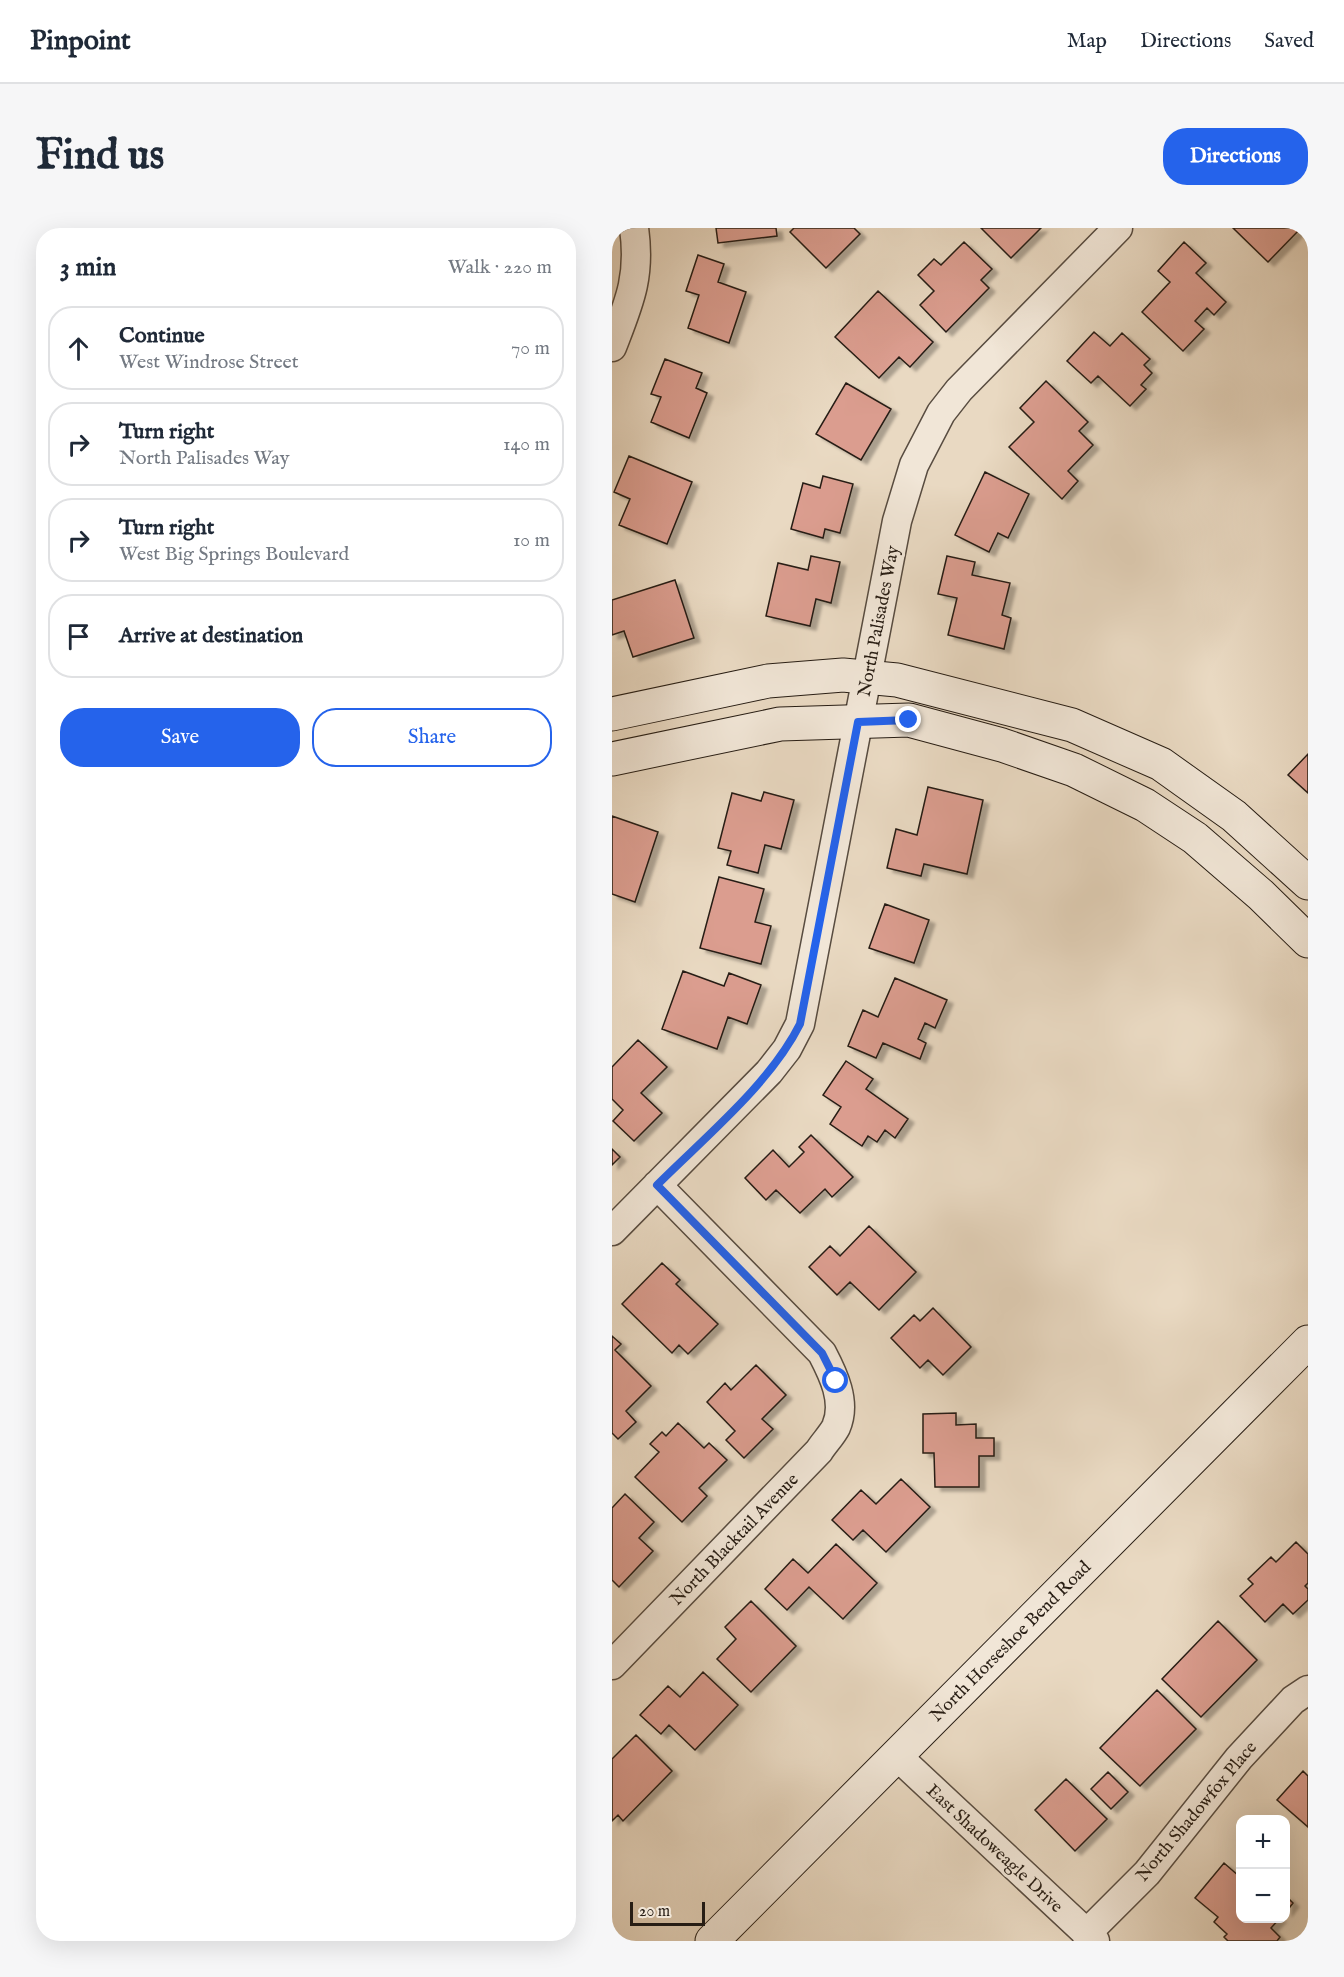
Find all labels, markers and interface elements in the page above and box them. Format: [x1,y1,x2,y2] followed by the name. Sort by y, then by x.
[30,24,131,59] text: Pinpoint
[1067,28,1107,55] text: Map
[1140,28,1231,55] text: Directions
[1264,28,1314,55] text: Saved
[1163,128,1308,185] button: Directions
[36,130,164,183] text: Find us
[60,251,116,284] text: 3 min
[448,255,552,280] text: Walk · 220 m
[119,322,205,350] text: Continue
[62,332,95,365] icon: ahead
[511,336,550,361] text: 70 m
[119,350,299,375] text: West Windrose Street
[119,418,214,446] text: Turn right
[62,428,95,461] icon: right
[503,432,550,457] text: 140 m
[119,446,290,471] text: North Palisades Way
[119,514,214,542] text: Turn right
[62,524,95,557] icon: right
[513,528,550,553] text: 10 m
[119,542,349,567] text: West Big Springs Boulevard
[854,544,905,699] street label: North Palisades Way
[62,620,95,653] icon: arrive
[119,622,303,650] text: Arrive at destination
[895,706,921,732] route end
[60,708,300,767] button: Save
[312,708,552,767] button: Share
[822,1367,848,1393] route start
[666,1469,804,1611] street label: North Blacktail Avenue
[926,1556,1097,1728] street label: North Horseshoe Bend Road
[1132,1737,1263,1887] street label: North Shadowfox Place
[921,1780,1067,1919] street label: East Shadoweagle Drive
[1236,1815,1290,1923] map controls
[1236,1815,1290,1869] button: +
[1236,1869,1290,1923] button: −
[630,1899,705,1926] scale bar
[639,1902,670,1922] text: 20 m

